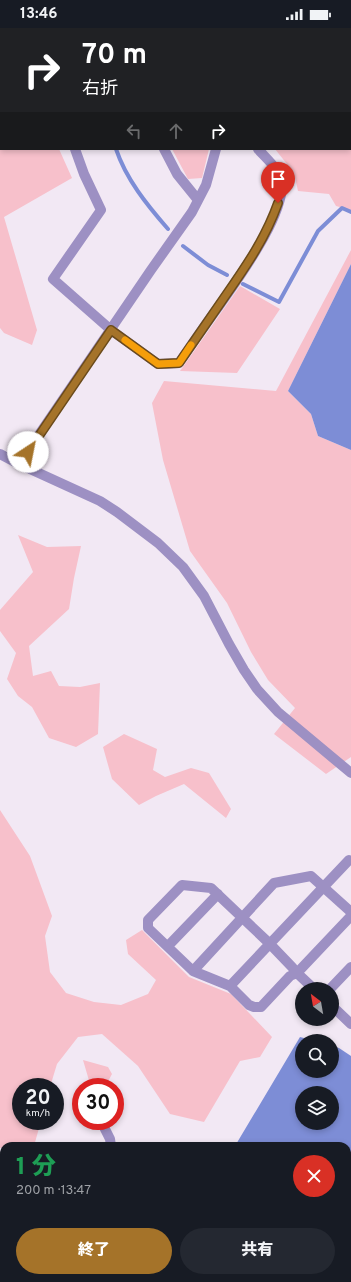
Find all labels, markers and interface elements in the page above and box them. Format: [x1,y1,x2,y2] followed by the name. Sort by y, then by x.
[20,5,58,24] text: 13:46
[82,38,147,74] text: 70 m
[16,44,68,96] icon: right
[82,78,118,101] text: 右折
[123,120,145,142] icon: left
[165,120,187,142] icon: ahead
[207,120,229,142] icon: right
[261,162,295,203] pin
[267,168,289,190] icon: arrive
[7,431,49,473] position arrow
[295,982,339,1026] north arrow
[295,982,339,1130] map controls
[295,1034,339,1078] button: search
[72,1078,124,1130] speed limit sign: 30
[25,1086,51,1112] text: 20
[295,1086,339,1130] button: layers
[26,1107,50,1120] text: km/h
[16,1153,56,1183] text: 1 分
[293,1155,335,1197] button: close
[16,1183,91,1199] text: 200 m · 13:47
[16,1228,172,1274] button: 終了
[180,1228,335,1274] button: 共有

